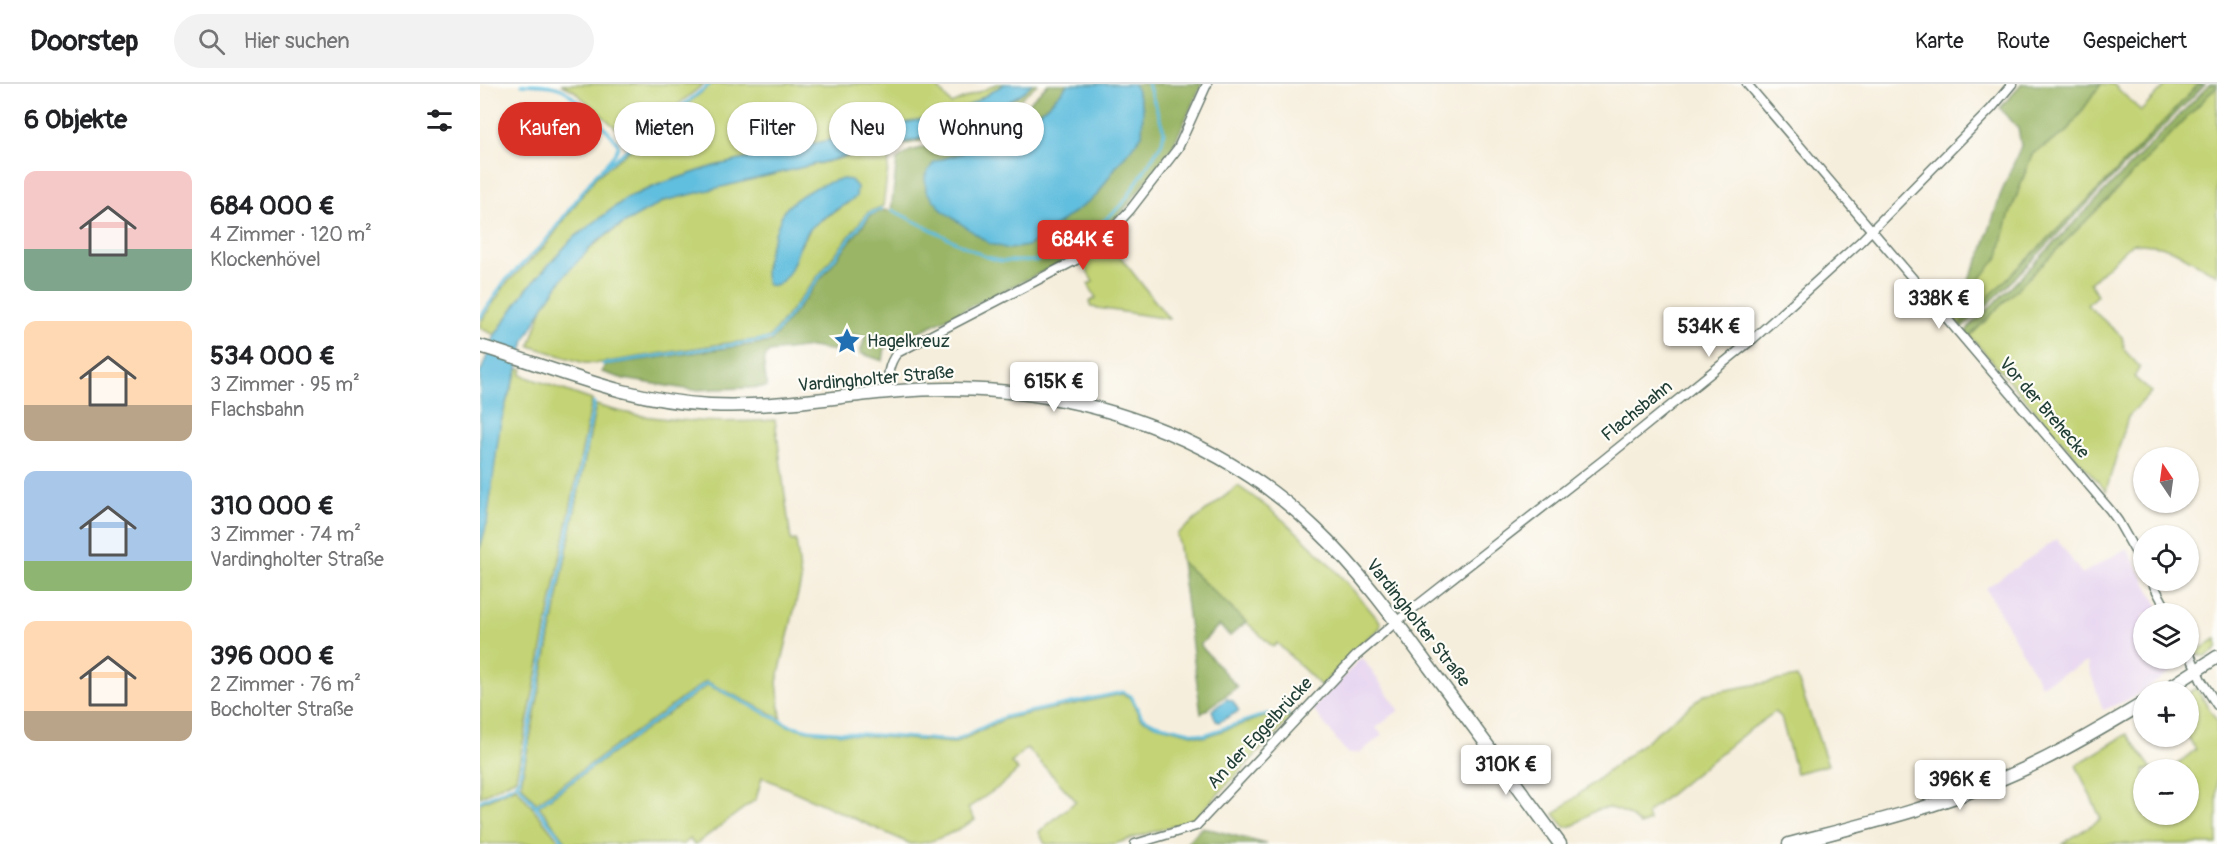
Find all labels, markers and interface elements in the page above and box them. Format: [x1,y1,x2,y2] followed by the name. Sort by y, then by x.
[174,14,594,68] search box
[30,24,138,59] text: Doorstep
[195,25,228,58] icon: search
[243,27,350,55] text: Hier suchen
[1915,28,1964,55] text: Karte
[1997,28,2050,55] text: Route
[2083,28,2187,55] text: Gespeichert
[498,102,602,156] chip: Kaufen
[614,102,715,156] chip: Mieten
[727,102,817,156] chip: Filter
[829,102,906,156] chip: Neu
[918,102,1044,156] chip: Wohnung
[24,104,127,136] text: 6 Objekte
[423,104,456,137] icon: filters
[210,190,335,222] text: 684 000 €
[72,195,144,267] icon: home
[1034,220,1132,271] pin: 684K €
[210,222,372,247] text: 4 Zimmer · 120 m²
[1052,227,1114,252] text: 684K €
[210,247,321,272] text: Klockenhövel
[1890,279,1988,330] pin: 338K €
[1908,286,1970,311] text: 338K €
[1660,307,1758,358] pin: 534K €
[1677,314,1741,339] text: 534K €
[832,326,862,356] place icon: Hagelkreuz
[867,330,950,353] place label: Hagelkreuz
[210,340,335,372] text: 534 000 €
[72,345,144,417] icon: home
[1994,353,2094,464] street label: Vor der Brehecke
[797,361,955,397] street label: Vardingholter Straße
[1005,362,1103,413] pin: 615K €
[1024,369,1084,394] text: 615K €
[210,372,360,397] text: 3 Zimmer · 95 m²
[1597,375,1677,447] street label: Flachsbahn
[210,397,304,422] text: Flachsbahn
[2133,447,2199,513] north arrow
[2133,447,2199,825] map controls
[210,490,334,522] text: 310 000 €
[72,495,144,567] icon: home
[210,522,361,547] text: 3 Zimmer · 74 m²
[2133,525,2199,591] button: locate
[210,547,384,572] text: Vardingholter Straße
[1361,554,1475,692] street label: Vardingholter Straße
[2133,603,2199,669] button: layers
[210,640,335,672] text: 396 000 €
[72,645,144,717] icon: home
[210,672,361,697] text: 2 Zimmer · 76 m²
[1202,672,1318,794] street label: An der Eggelbrücke
[2133,681,2199,747] button: +
[210,697,353,722] text: Bocholter Straße
[1457,745,1555,796] pin: 310K €
[1475,752,1537,777] text: 310K €
[2133,759,2199,825] button: −
[1911,760,2009,811] pin: 396K €
[1929,767,1991,792] text: 396K €

